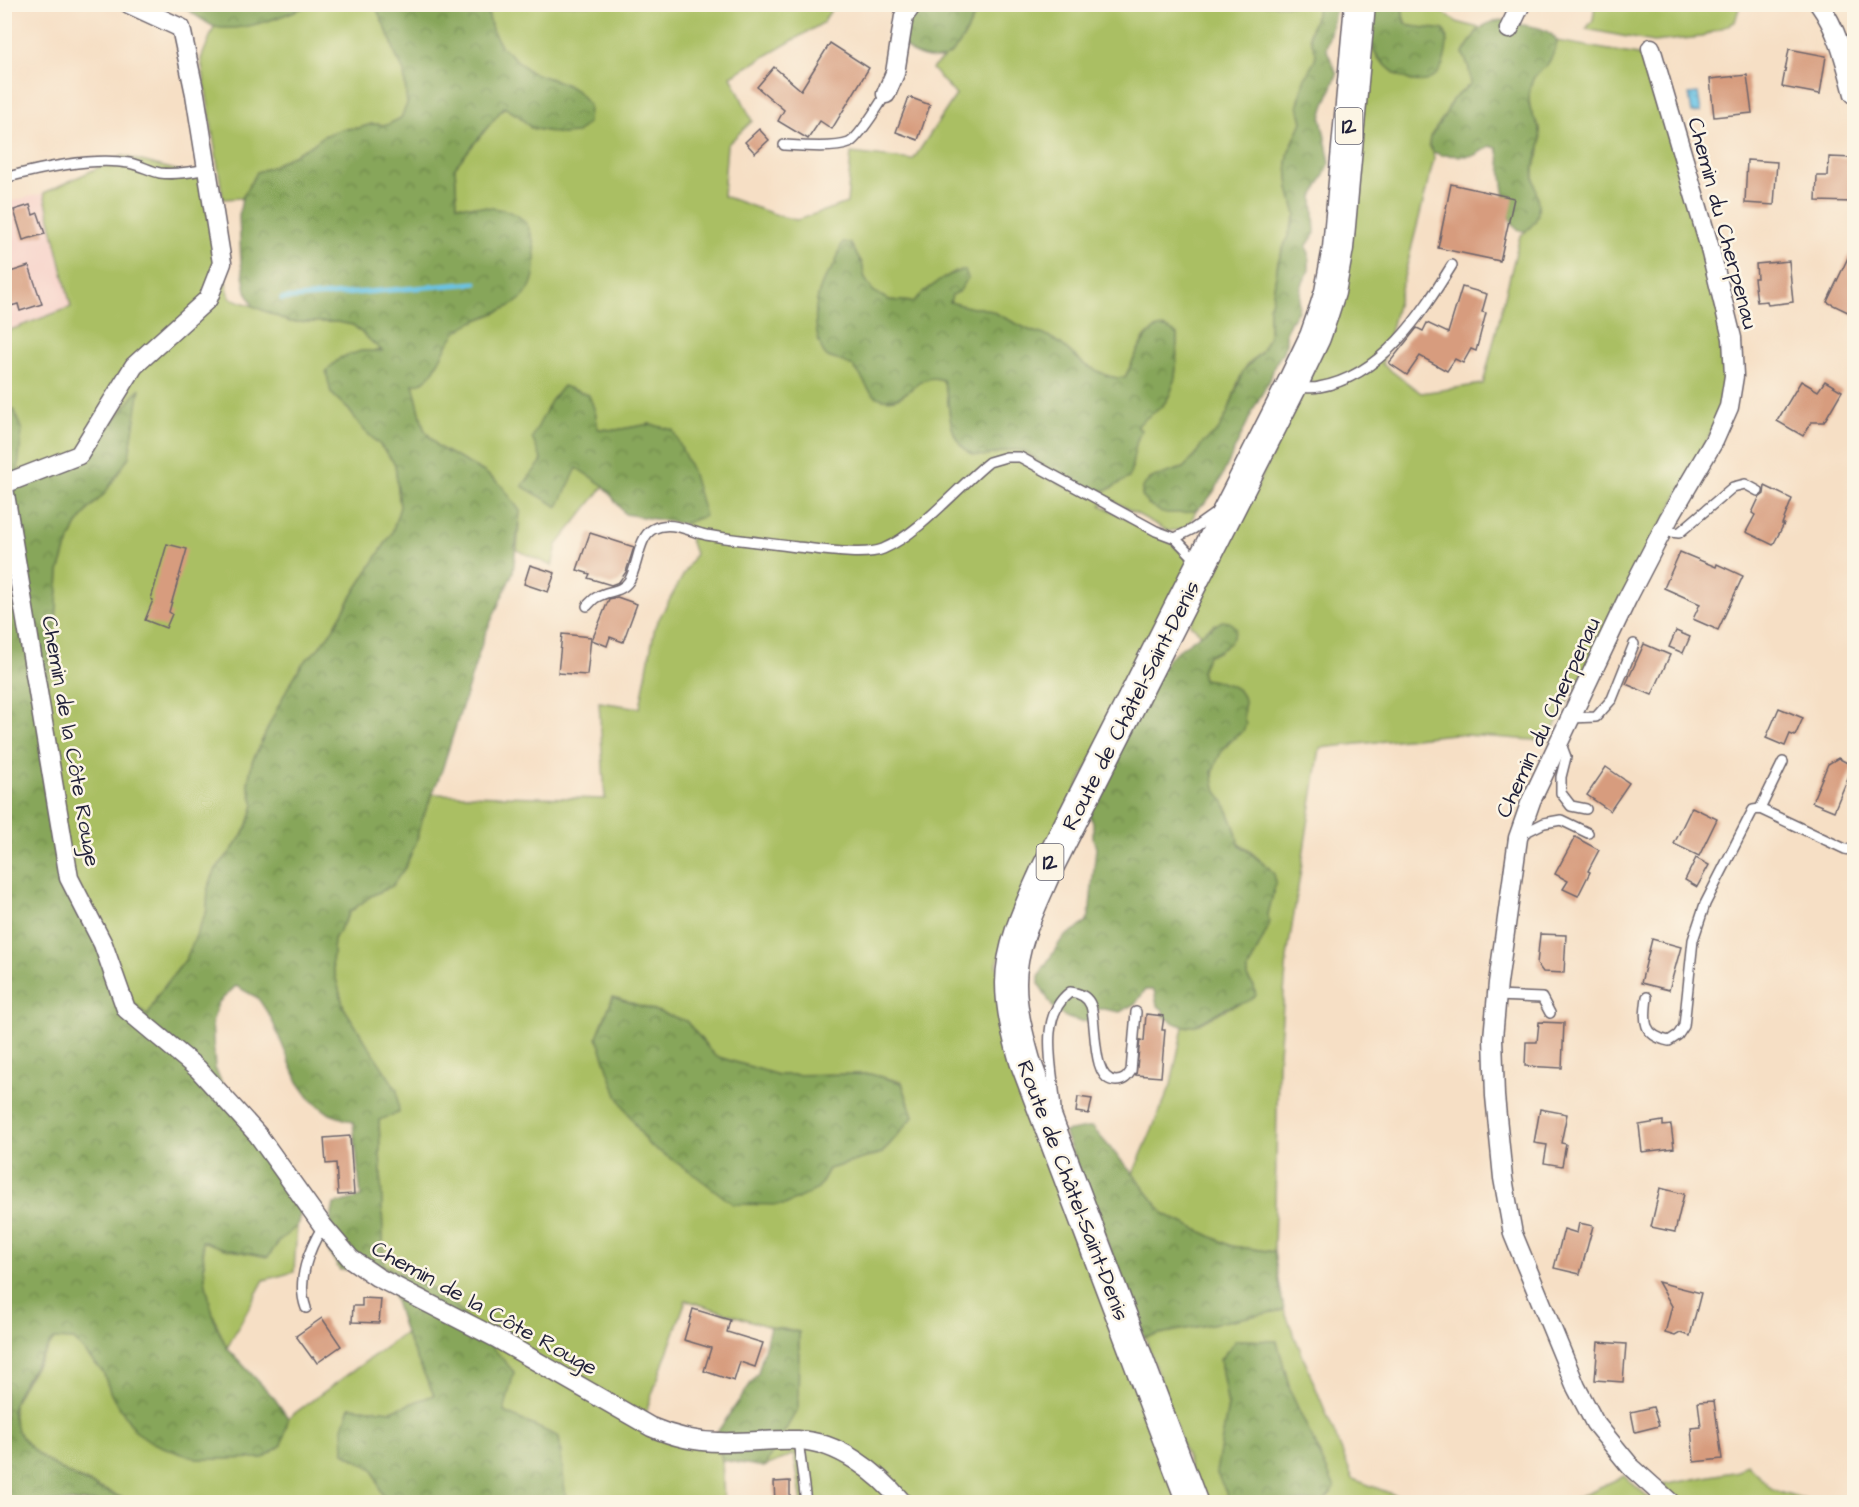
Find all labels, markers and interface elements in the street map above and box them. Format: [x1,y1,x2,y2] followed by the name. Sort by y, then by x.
[1336,108,1362,144] road number: 12
[1679,114,1766,333] street label: Chemin du Cherpenau
[1055,575,1208,836] street label: Route de Châtel-Saint-Denis
[1488,612,1608,823] street label: Chemin du Cherpenau
[32,613,108,869] street label: Chemin de la Côte Rouge
[1036,844,1064,880] road number: 12
[1009,1056,1137,1325] street label: Route de Châtel-Saint-Denis
[365,1233,603,1384] street label: Chemin de la Côte Rouge

